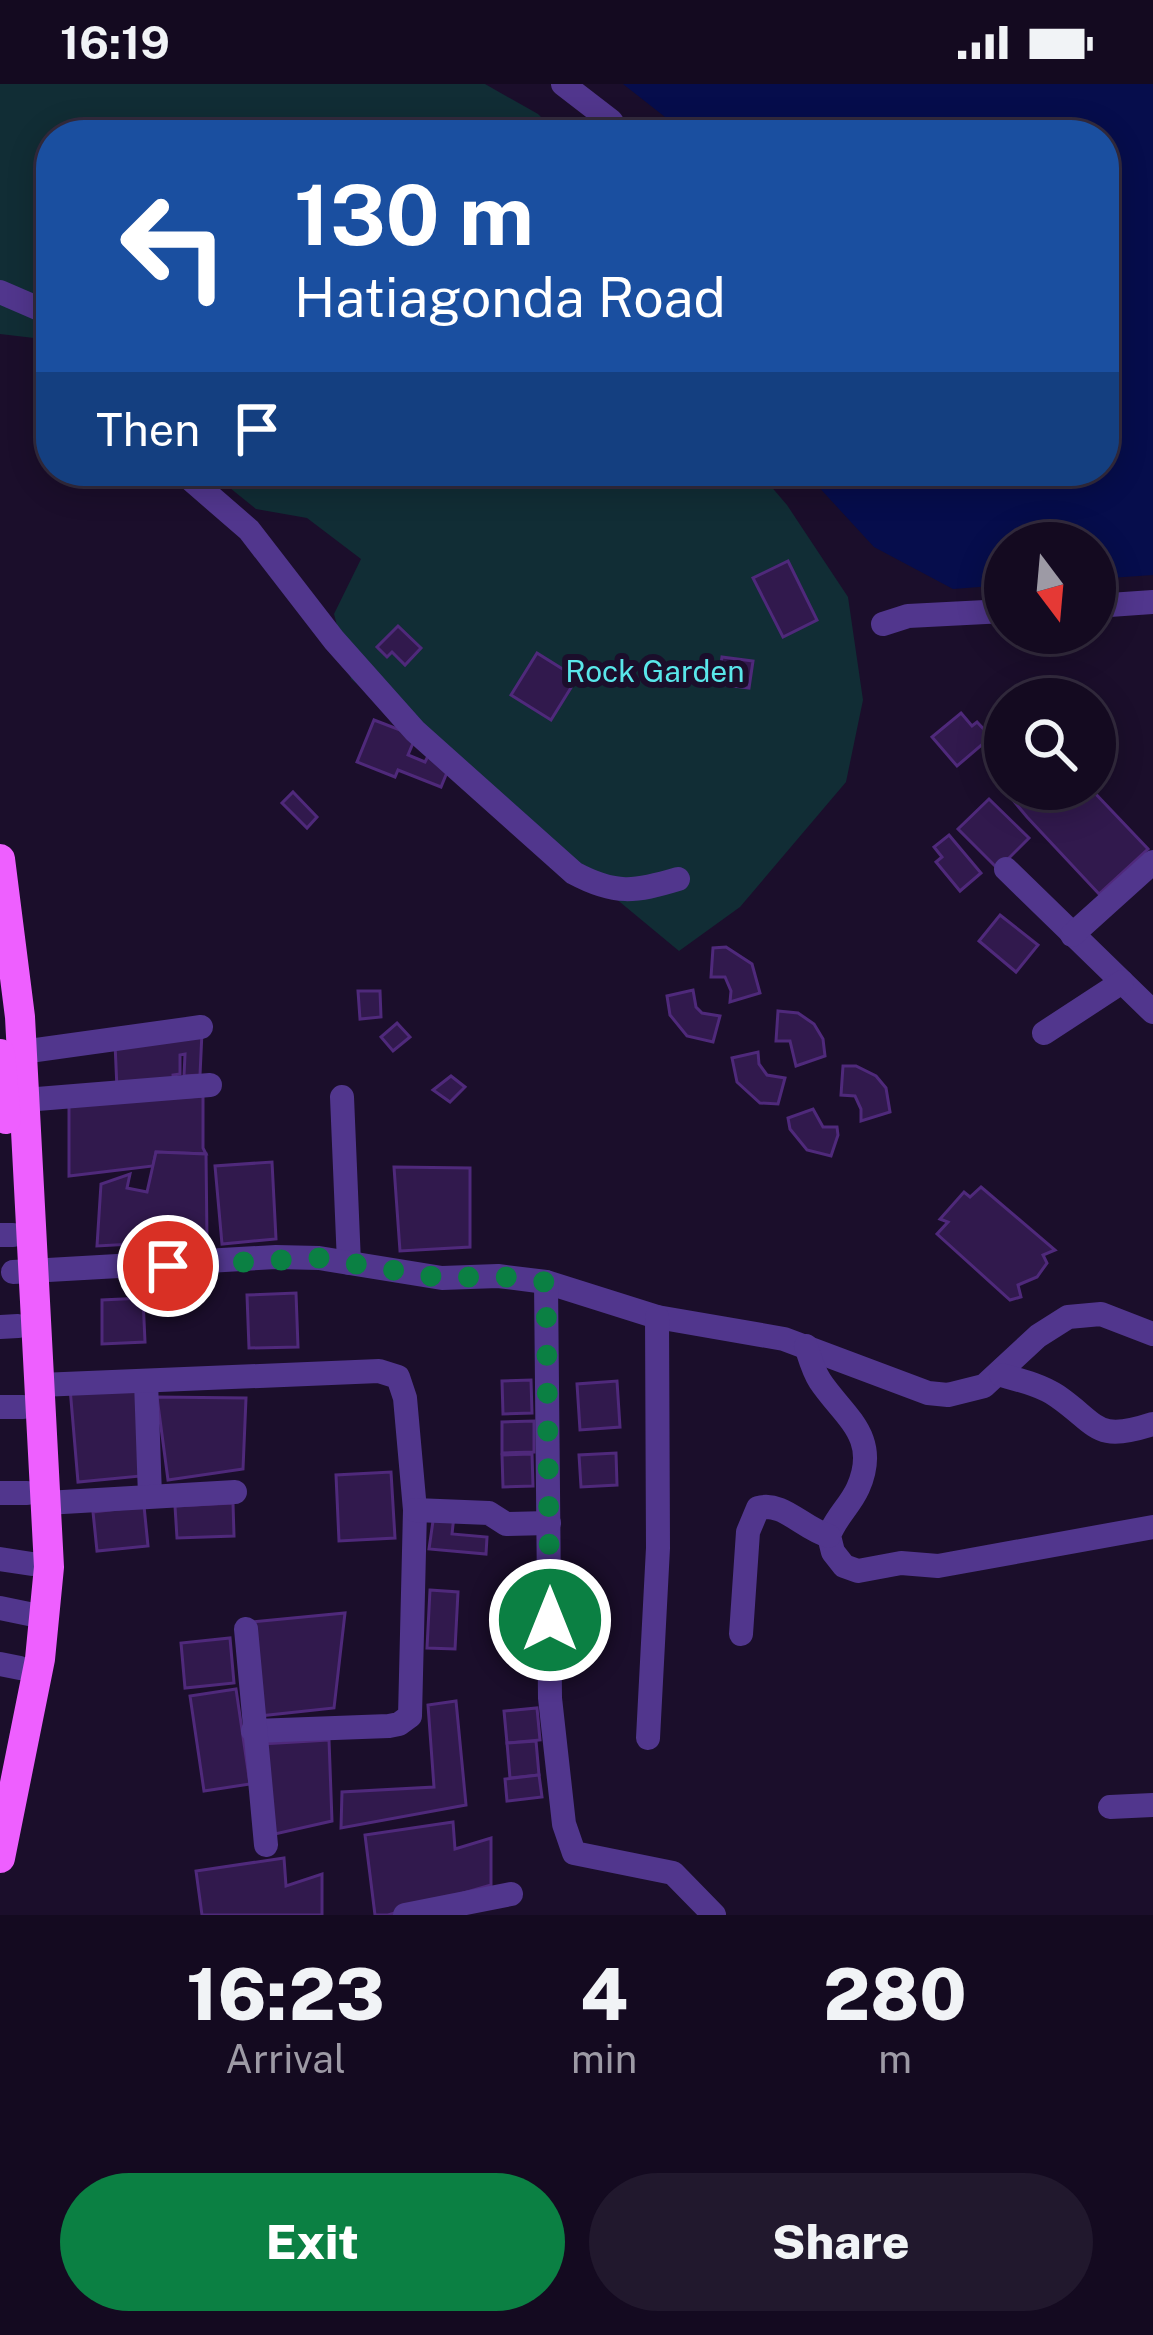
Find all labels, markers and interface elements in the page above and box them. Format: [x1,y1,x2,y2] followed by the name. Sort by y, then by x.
[60,16,170,69] text: 16:19
[294,165,534,264] text: 130 m
[96,168,252,324] icon: left
[294,266,726,329] text: Hatiagonda Road
[224,396,290,462] icon: arrive
[96,403,200,456] text: Then
[984,522,1116,654] north arrow
[984,522,1116,810] map controls
[565,653,745,689] park label: Rock Garden
[984,678,1116,810] button: search
[117,1215,219,1317] pin
[135,1233,201,1299] icon: arrive
[487,1557,613,1683] position arrow
[186,1952,385,2036] text: 16:23
[580,1952,628,2036] text: 4
[823,1952,967,2036] text: 280
[225,2036,346,2082] text: Arrival
[571,2036,637,2082] text: min
[878,2036,912,2082] text: m
[60,2173,565,2311] button: Exit
[589,2173,1093,2311] button: Share

